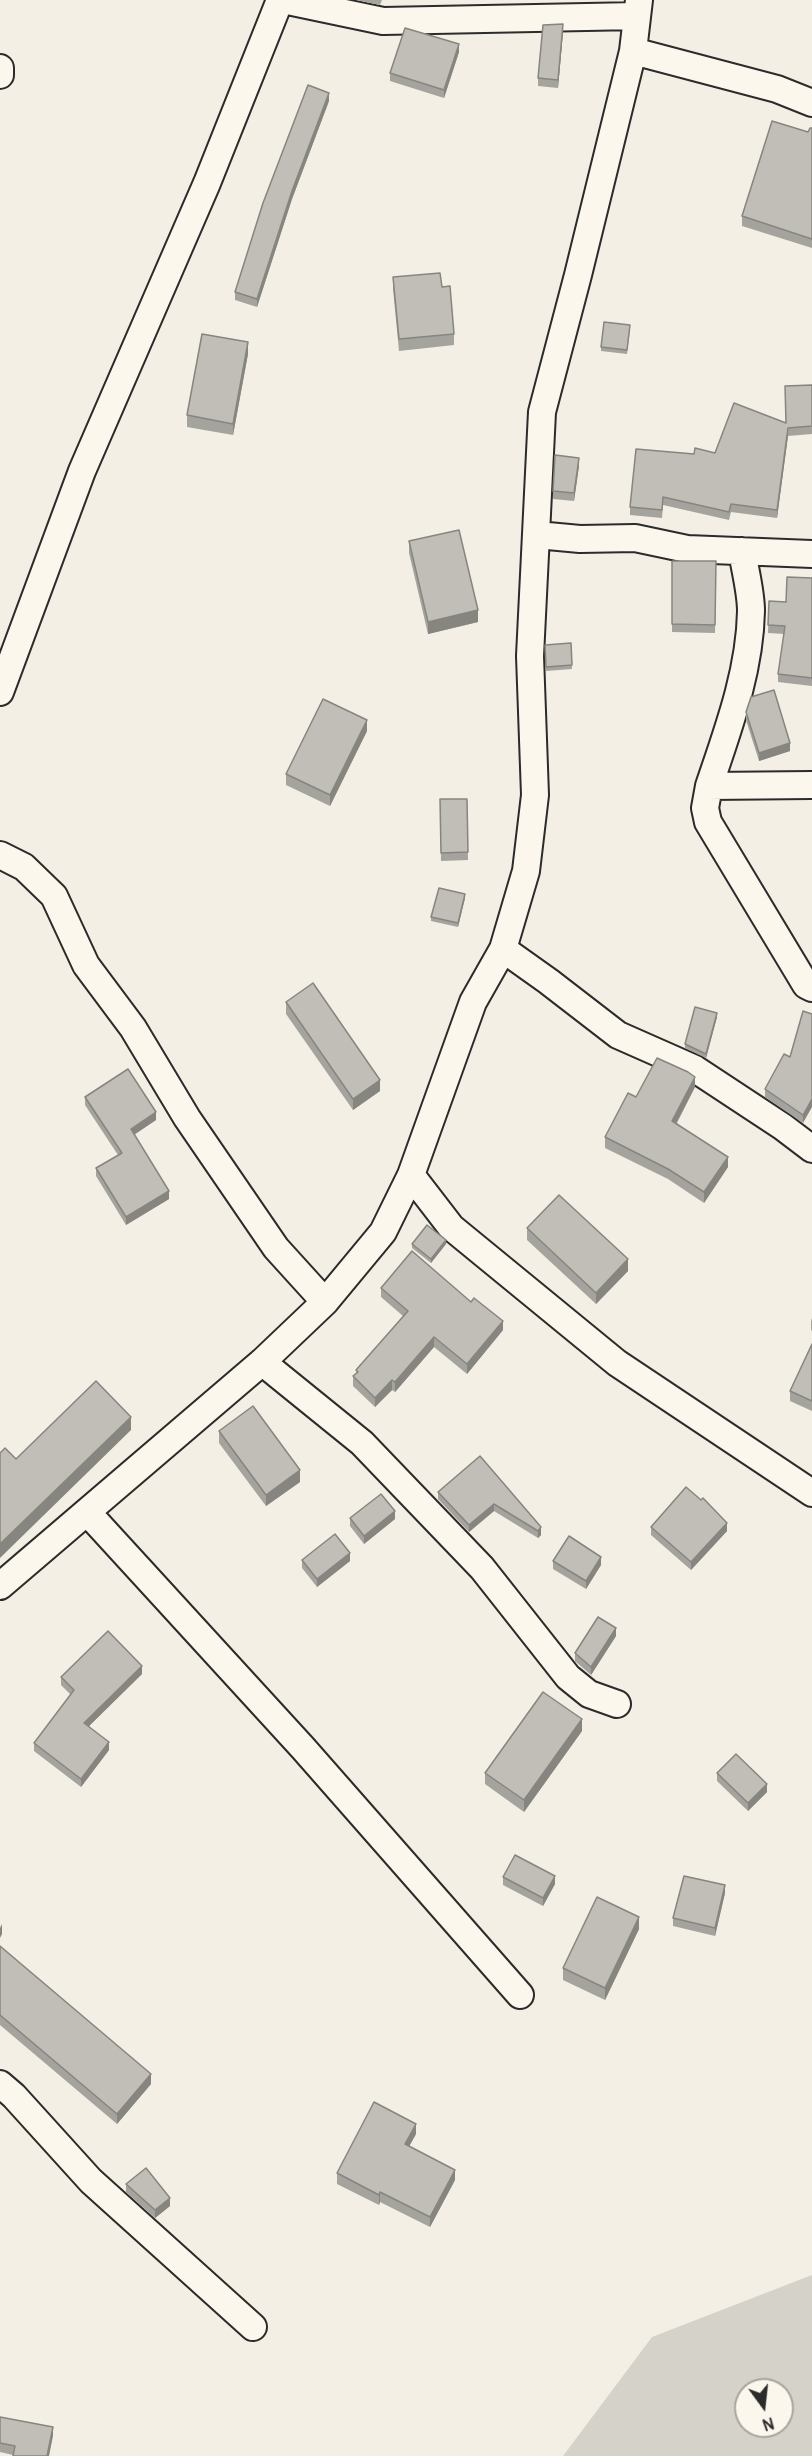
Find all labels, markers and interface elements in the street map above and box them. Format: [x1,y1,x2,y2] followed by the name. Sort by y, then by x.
[734,2378,794,2438] north arrow
[760,2412,776,2435] text: N

